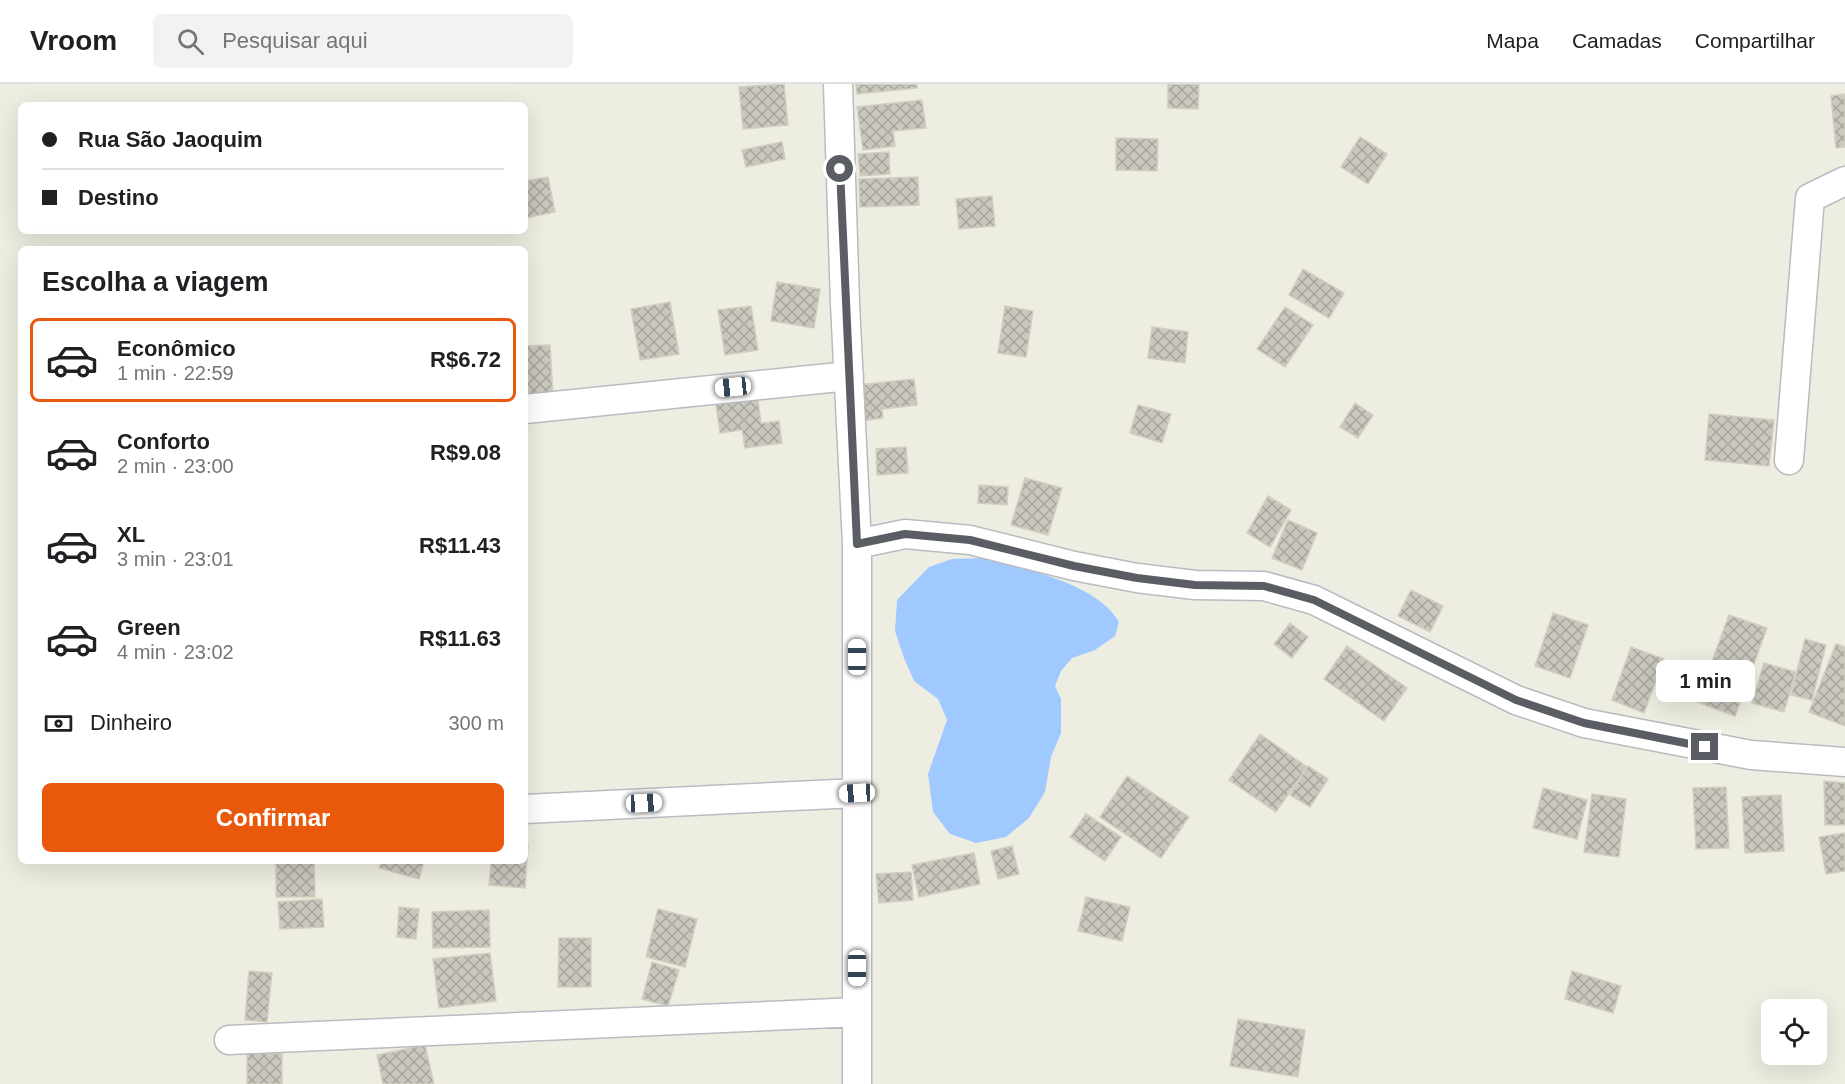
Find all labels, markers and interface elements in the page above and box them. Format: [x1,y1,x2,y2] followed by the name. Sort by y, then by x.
[153,14,573,68] search box
[30,25,117,56] text: Vroom
[174,25,207,58] icon: search
[222,28,368,53] text: Pesquisar aqui
[1486,29,1539,52] text: Mapa
[1572,29,1662,52] text: Camadas
[1695,29,1815,52] text: Compartilhar
[78,127,263,152] text: Rua São Jaoquim
[826,155,853,182] route start
[78,185,159,210] text: Destino
[42,267,269,297] text: Escolha a viagem
[45,333,99,387] icon: car
[117,336,236,361] text: Econômico
[430,347,501,372] text: R$6.72
[117,362,234,384] text: 1 min · 22:59
[714,376,752,398] car
[45,426,99,480] icon: car
[117,429,210,454] text: Conforto
[430,440,501,465] text: R$9.08
[117,455,234,477] text: 2 min · 23:00
[45,519,99,573] icon: car
[117,522,145,547] text: XL
[419,533,501,558] text: R$11.43
[117,548,234,570] text: 3 min · 23:01
[45,612,99,666] icon: car
[117,615,181,640] text: Green
[419,626,501,651] text: R$11.63
[848,639,866,675] car
[117,641,234,663] text: 4 min · 23:02
[1656,660,1754,702] callout: 1 min
[1679,670,1732,692] text: 1 min
[42,707,75,740] icon: cash
[90,710,172,735] text: Dinheiro
[448,712,504,734] text: 300 m
[1691,733,1718,760] route end
[42,783,504,852] button: Confirmar
[839,783,875,803] car
[626,793,662,813] car
[848,950,866,986] car
[1761,999,1827,1065] map controls
[1761,999,1827,1065] button: locate

